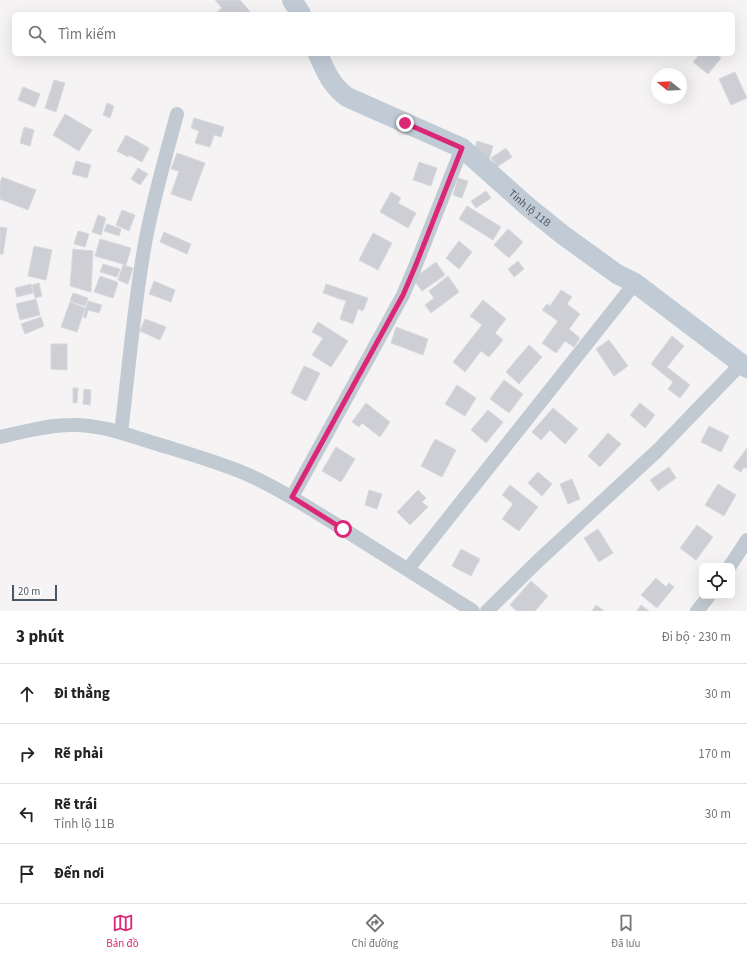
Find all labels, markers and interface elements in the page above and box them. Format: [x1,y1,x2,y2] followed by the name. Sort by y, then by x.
[12,12,735,56] search box
[26,23,48,45] icon: search
[58,24,116,45] text: Tìm kiếm
[651,68,687,104] north arrow
[396,114,414,132] route end
[506,186,555,230] street label: Tỉnh lộ 11B
[334,520,352,538] route start
[699,563,735,599] map controls
[699,563,735,599] button: locate
[12,583,57,602] scale bar
[18,584,40,599] text: 20 m
[16,625,64,649] text: 3 phút
[662,628,731,646] text: Đi bộ · 230 m
[16,683,38,705] icon: ahead
[54,683,110,704] text: Đi thẳng
[705,685,731,703] text: 30 m
[16,743,38,765] icon: right
[54,743,103,764] text: Rẽ phải
[698,745,731,763] text: 170 m
[54,794,97,815] text: Rẽ trái
[16,803,38,825] icon: left
[705,805,731,823] text: 30 m
[54,815,114,833] text: Tỉnh lộ 11B
[16,863,38,885] icon: arrive
[54,863,104,884] text: Đến nơi
[106,912,139,951] tab: Bản đồ
[351,912,398,951] tab: Chỉ đường
[611,912,641,951] tab: Đã lưu

